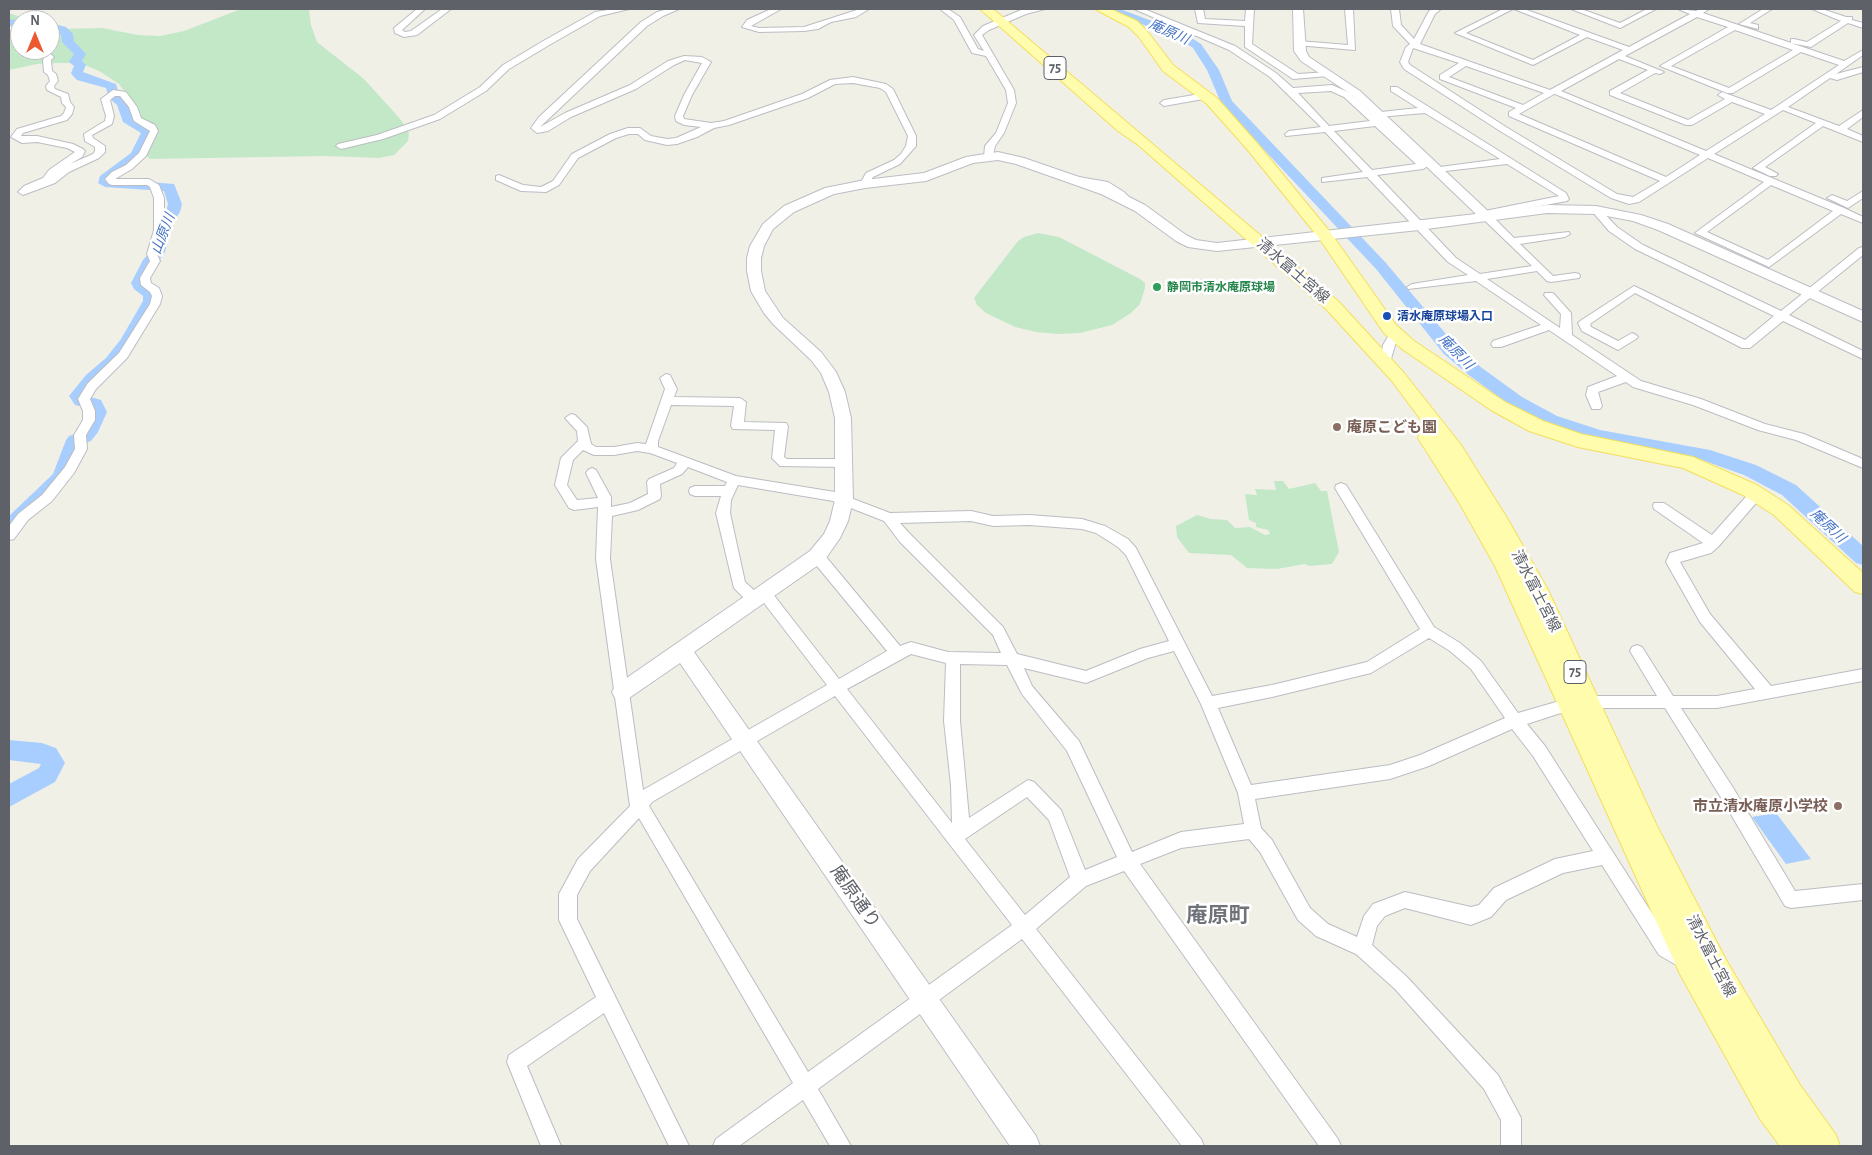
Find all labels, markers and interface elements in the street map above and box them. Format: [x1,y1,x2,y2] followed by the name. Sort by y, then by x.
[10,10,60,60] north arrow
[30,14,40,28] text: N
[1146,16,1192,48] water label: 庵原川
[1044,56,1066,80] road number: 75
[148,211,178,257] water label: 山原川
[1253,235,1333,307] street label: 清水富士宮線
[1167,280,1275,294] place label: 静岡市清水庵原球場
[1151,281,1163,293] marker: 静岡市清水庵原球場
[1397,309,1493,323] place label: 清水庵原球場入口
[1381,310,1393,322] marker: 清水庵原球場入口
[1435,331,1477,373] water label: 庵原川
[1347,418,1437,436] place label: 庵原こども園
[1331,421,1343,433] marker: 庵原こども園
[1807,506,1849,546] water label: 庵原川
[1508,547,1564,635] street label: 清水富士宮線
[1564,660,1586,684] road number: 75
[1693,797,1828,815] place label: 市立清水庵原小学校
[1832,800,1844,812] marker: 市立清水庵原小学校
[826,861,884,933] street label: 庵原通り
[1187,903,1249,929] district label: 庵原町
[1683,912,1739,1000] street label: 清水富士宮線

